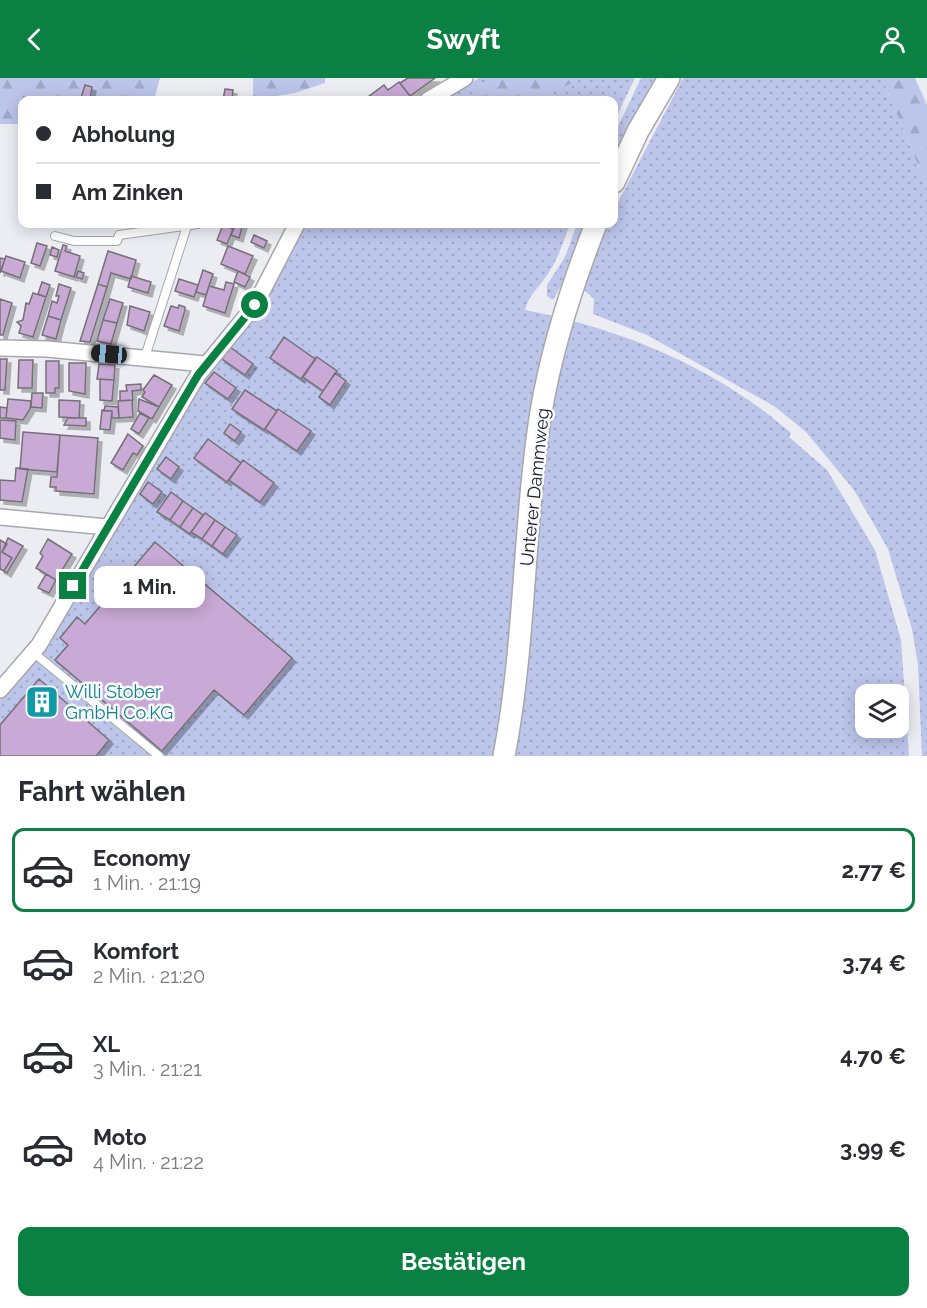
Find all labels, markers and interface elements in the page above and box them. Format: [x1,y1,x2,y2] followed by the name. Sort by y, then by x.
[18,23,51,56] icon: back
[876,23,909,56] icon: person
[427,24,500,55] text: Swyft
[72,121,175,147] text: Abholung
[72,179,183,205] text: Am Zinken
[241,291,268,318] route start
[90,343,128,365] car
[516,407,553,567] street label: Unterer Dammweg
[94,565,205,607] callout: 1 Min.
[59,572,86,599] route end
[123,575,176,599] text: 1 Min.
[65,681,173,723] place label: Willi Stober GmbH Co.KG
[24,684,60,720] building icon: Willi Stober GmbH Co.KG
[855,684,909,738] map controls
[855,684,909,738] button: layers
[18,776,186,807] text: Fahrt wählen
[21,843,75,897] icon: car
[93,845,191,871] text: Economy
[841,857,906,883] text: 2.77 €
[93,871,201,895] text: 1 Min. · 21:19
[21,936,75,990] icon: car
[93,938,179,964] text: Komfort
[842,950,906,976] text: 3.74 €
[93,964,205,988] text: 2 Min. · 21:20
[21,1029,75,1083] icon: car
[93,1031,120,1057] text: XL
[840,1043,906,1069] text: 4.70 €
[93,1057,202,1081] text: 3 Min. · 21:21
[21,1122,75,1176] icon: car
[93,1124,147,1150] text: Moto
[840,1136,906,1162] text: 3.99 €
[93,1150,204,1174] text: 4 Min. · 21:22
[18,1227,909,1296] button: Bestätigen

